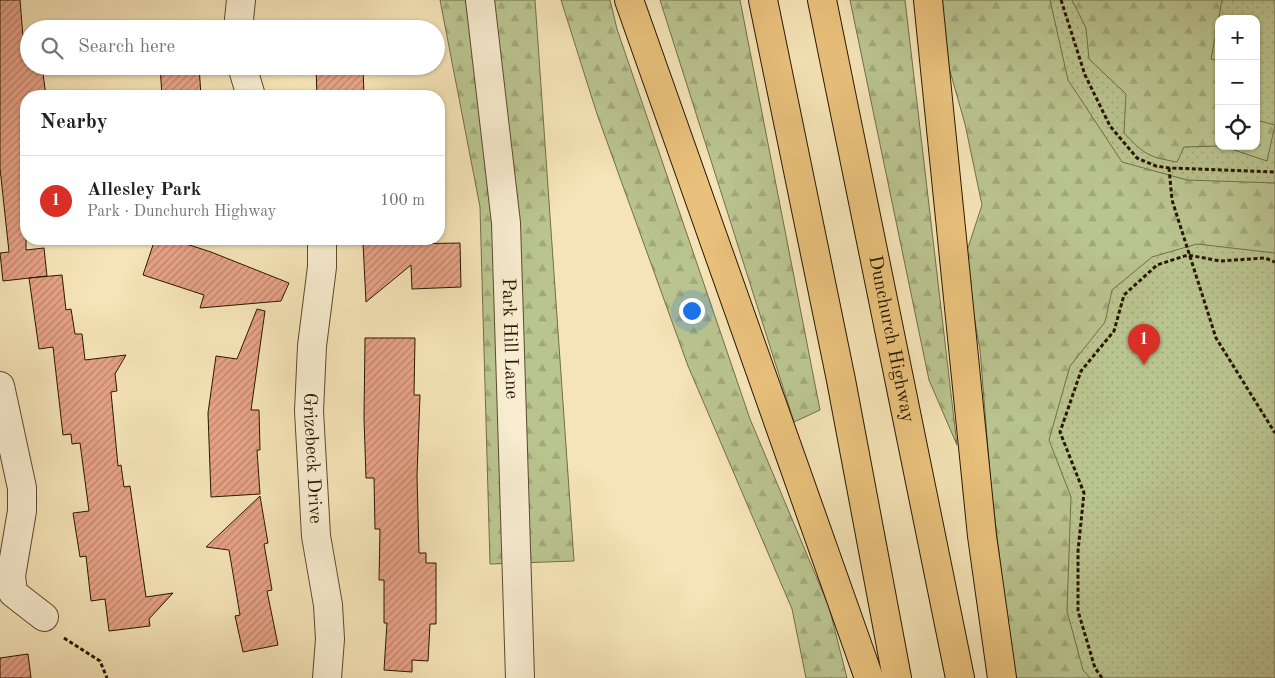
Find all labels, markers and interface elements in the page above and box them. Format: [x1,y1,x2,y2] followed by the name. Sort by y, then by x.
[1215,15,1260,150] map controls
[1215,15,1260,60] button: +
[20,20,445,75] search box
[38,34,66,62] icon: search
[78,38,175,57] text: Search here
[1215,60,1260,105] button: −
[1215,105,1260,150] button: locate
[40,112,108,133] text: Nearby
[87,181,201,200] text: Allesley Park
[51,193,61,209] text: 1
[380,193,425,209] text: 100 m
[87,204,276,220] text: Park · Dunchurch Highway
[865,254,917,424] street label: Dunchurch Highway
[498,277,521,399] street label: Park Hill Lane
[679,298,705,324] your location
[1128,324,1160,365] pin: 1
[299,392,325,524] street label: Grizebeck Drive

